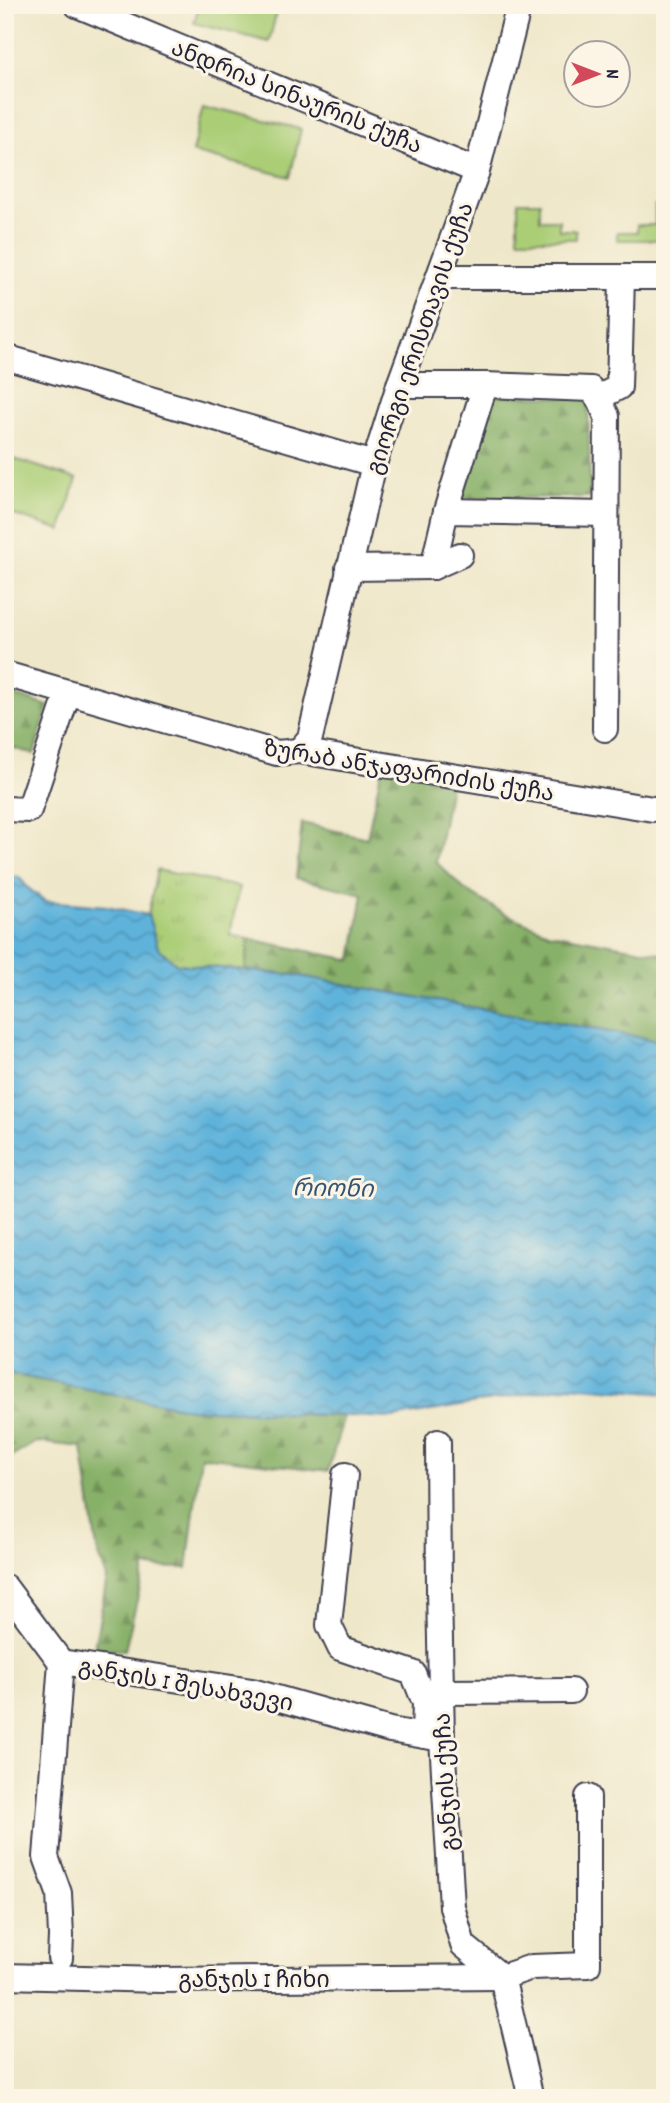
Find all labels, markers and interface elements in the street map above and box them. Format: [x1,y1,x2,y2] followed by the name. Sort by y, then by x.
[165,34,426,165] street label: ანდრია სინაურის ქუჩა
[562,38,632,108] north arrow
[597,69,624,79] text: N
[360,199,484,480] street label: გიორგი ერისთავის ქუჩა
[261,734,556,813] street label: ზურაბ ანჯაფარიძის ქუჩა
[292,1173,375,1209] water label: რიონი
[75,1652,295,1723] street label: განჯის I შესახვევი
[428,1712,469,1852] street label: განჯის ქუჩა
[178,1966,330,1999] street label: განჯის I ჩიხი

